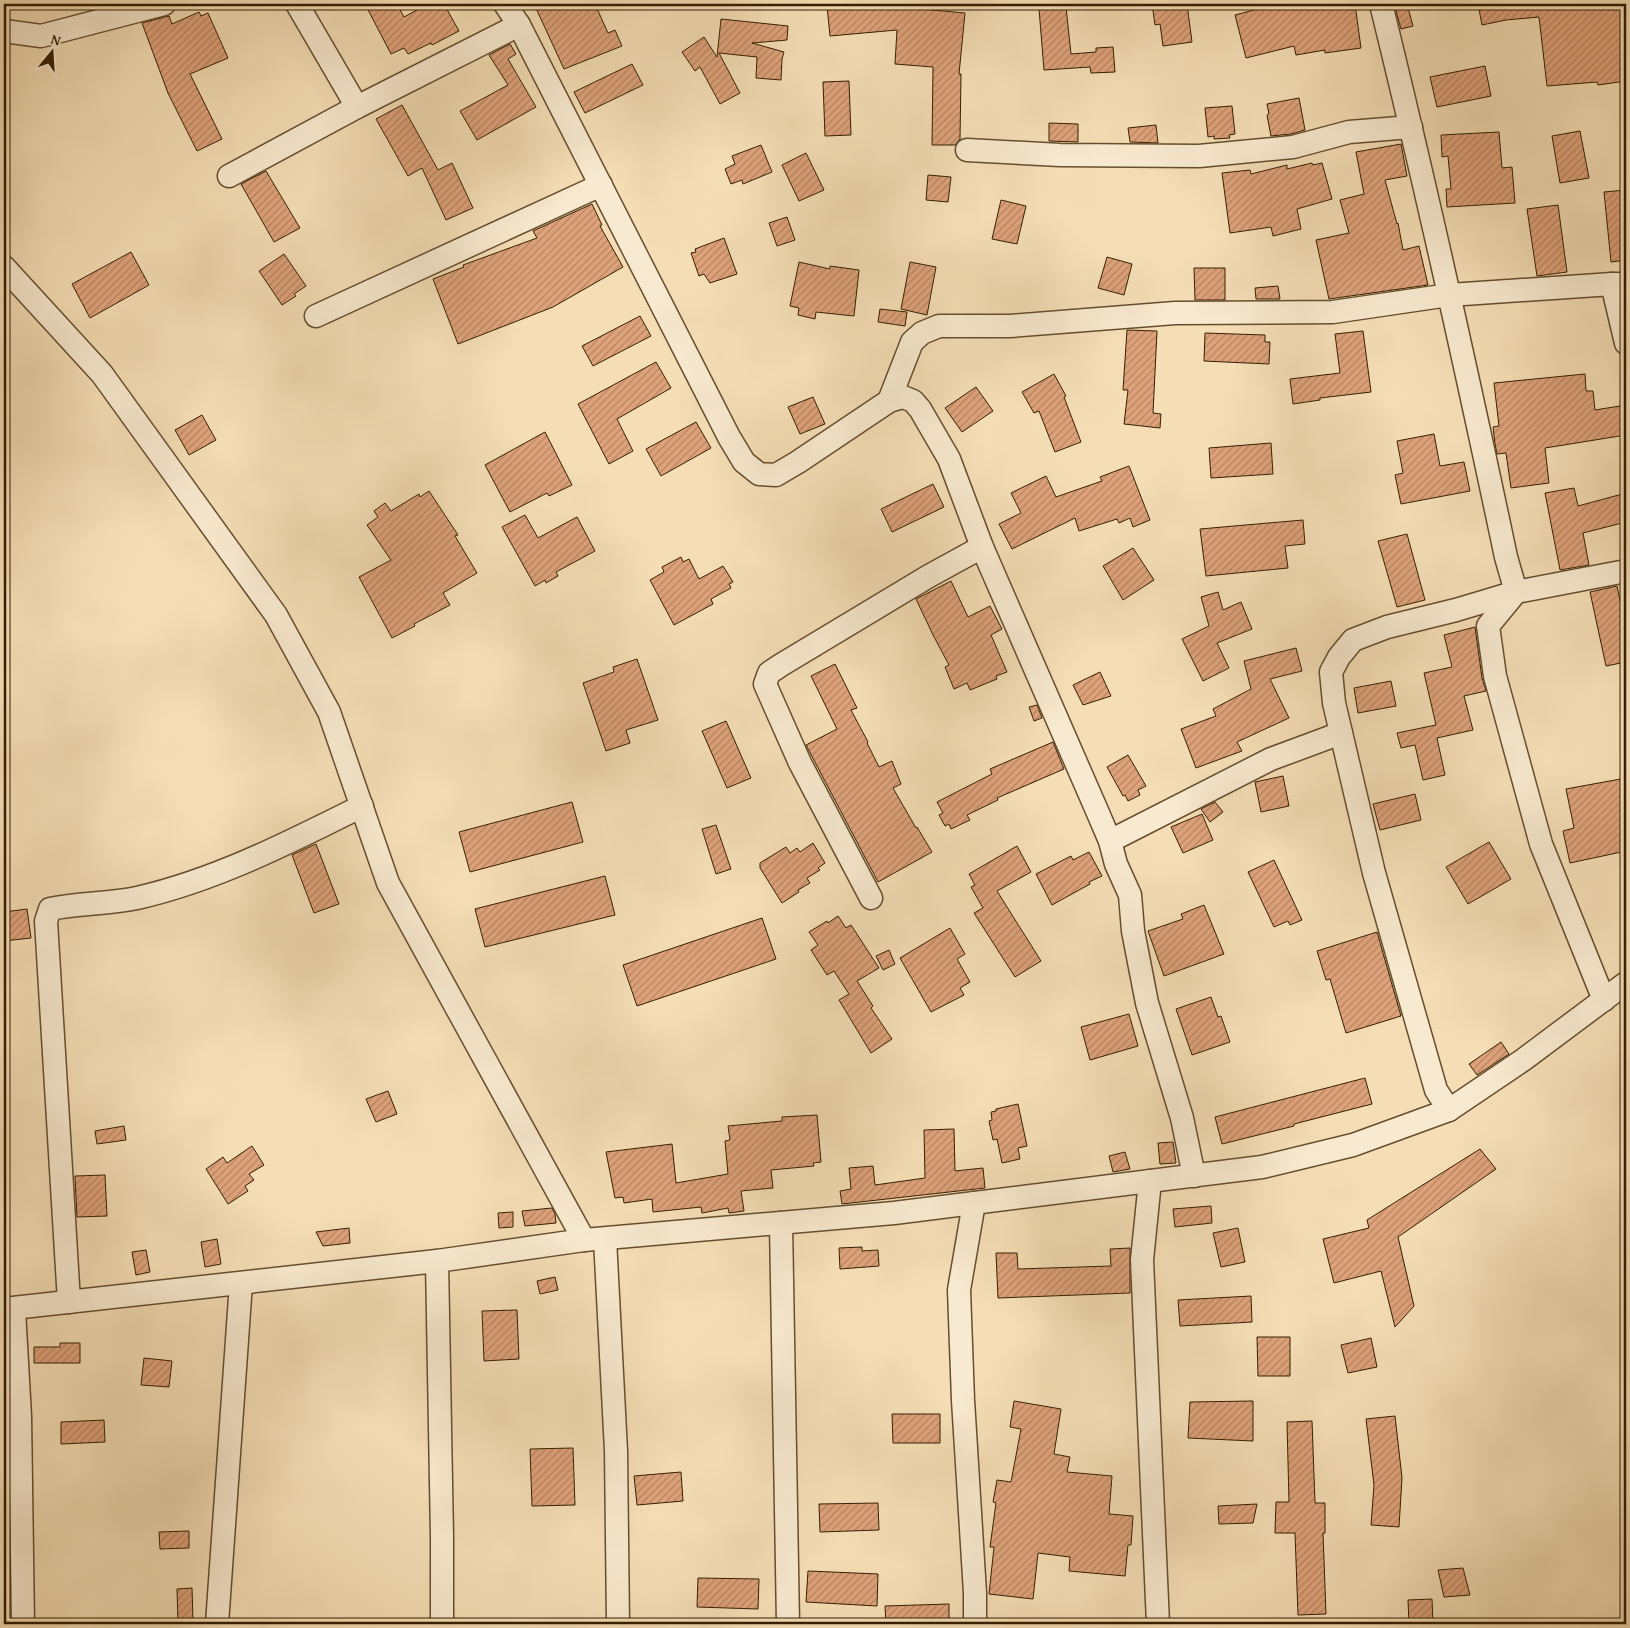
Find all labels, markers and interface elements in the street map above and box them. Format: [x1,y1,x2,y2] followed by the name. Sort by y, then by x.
[28,28,78,78] north arrow
[48,29,64,51] text: N

